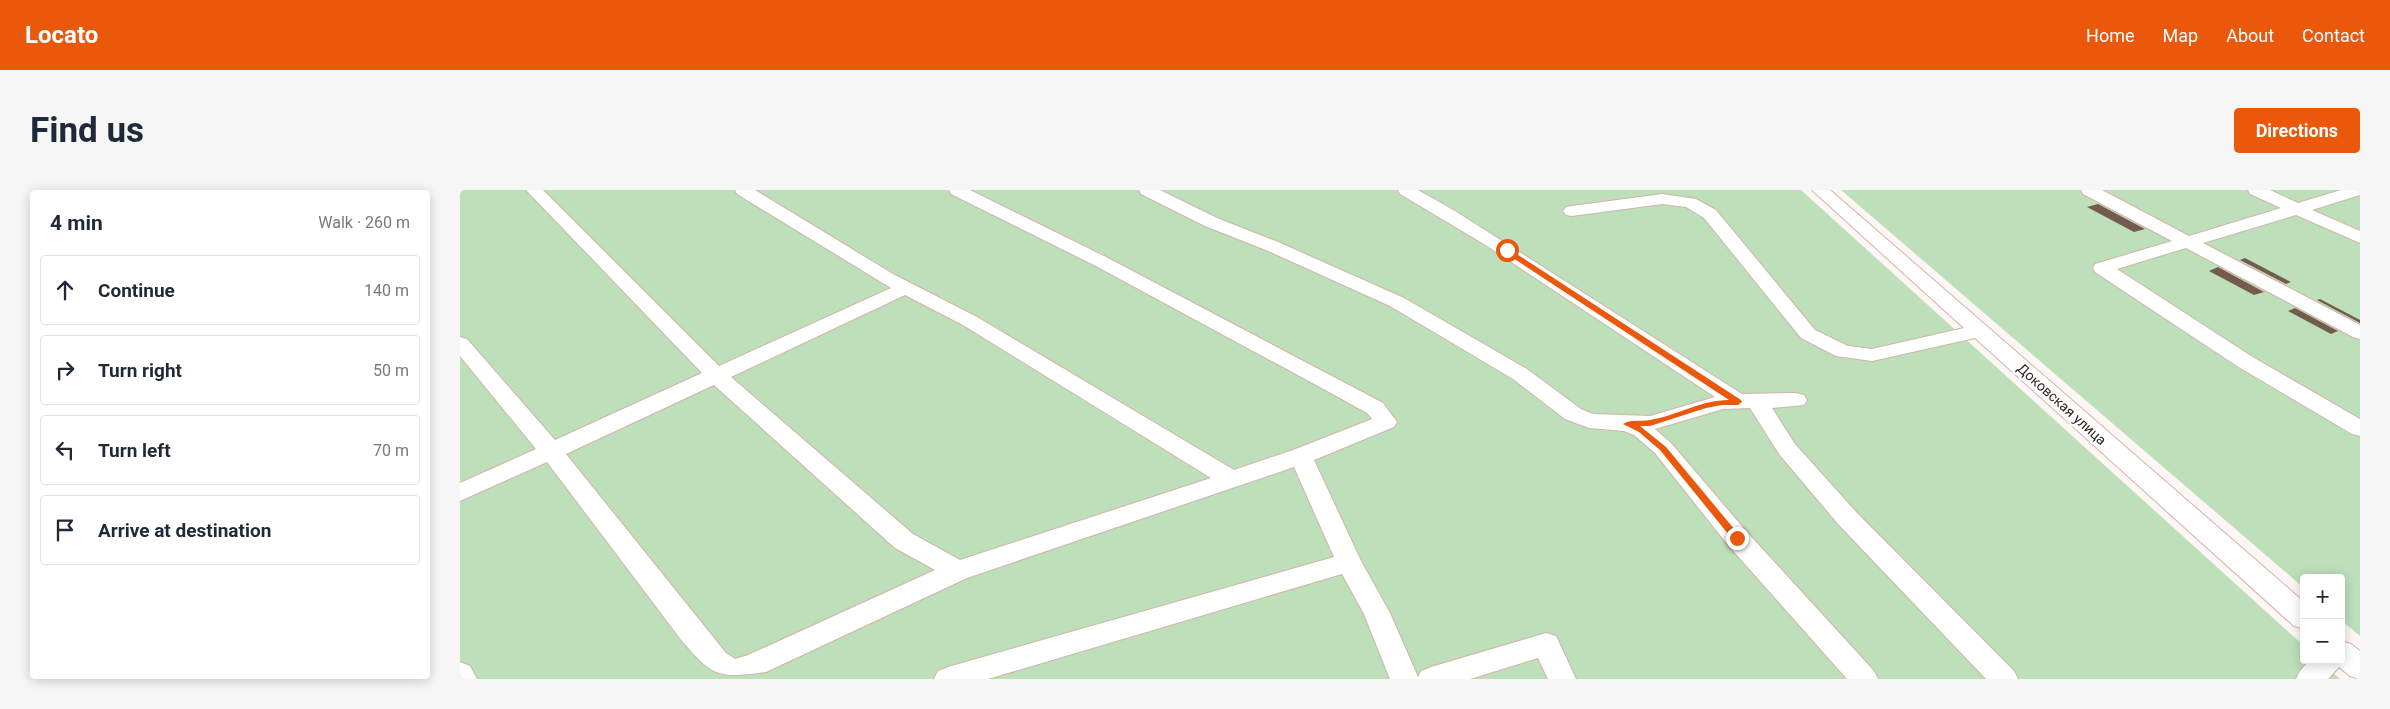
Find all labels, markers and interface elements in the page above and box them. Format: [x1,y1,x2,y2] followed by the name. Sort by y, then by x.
[25,21,98,49] text: Locato
[2086,25,2135,46] text: Home
[2163,25,2198,46] text: Map
[2226,25,2274,46] text: About
[2302,25,2365,46] text: Contact
[2234,108,2360,153] button: Directions
[30,110,144,151] text: Find us
[50,211,103,235] text: 4 min
[318,213,410,232] text: Walk · 260 m
[1496,239,1519,262] route start
[51,276,79,304] icon: ahead
[98,279,175,302] text: Continue
[364,281,409,300] text: 140 m
[51,356,79,384] icon: right
[98,359,182,382] text: Turn right
[2014,360,2110,448] street label: Доковская улица
[373,361,409,380] text: 50 m
[51,436,79,464] icon: left
[98,439,171,462] text: Turn left
[373,441,409,460] text: 70 m
[51,516,79,544] icon: arrive
[98,519,271,542] text: Arrive at destination
[1726,527,1749,550] route end
[2300,574,2345,664] map controls
[2300,574,2345,619] button: +
[2300,619,2345,664] button: −

